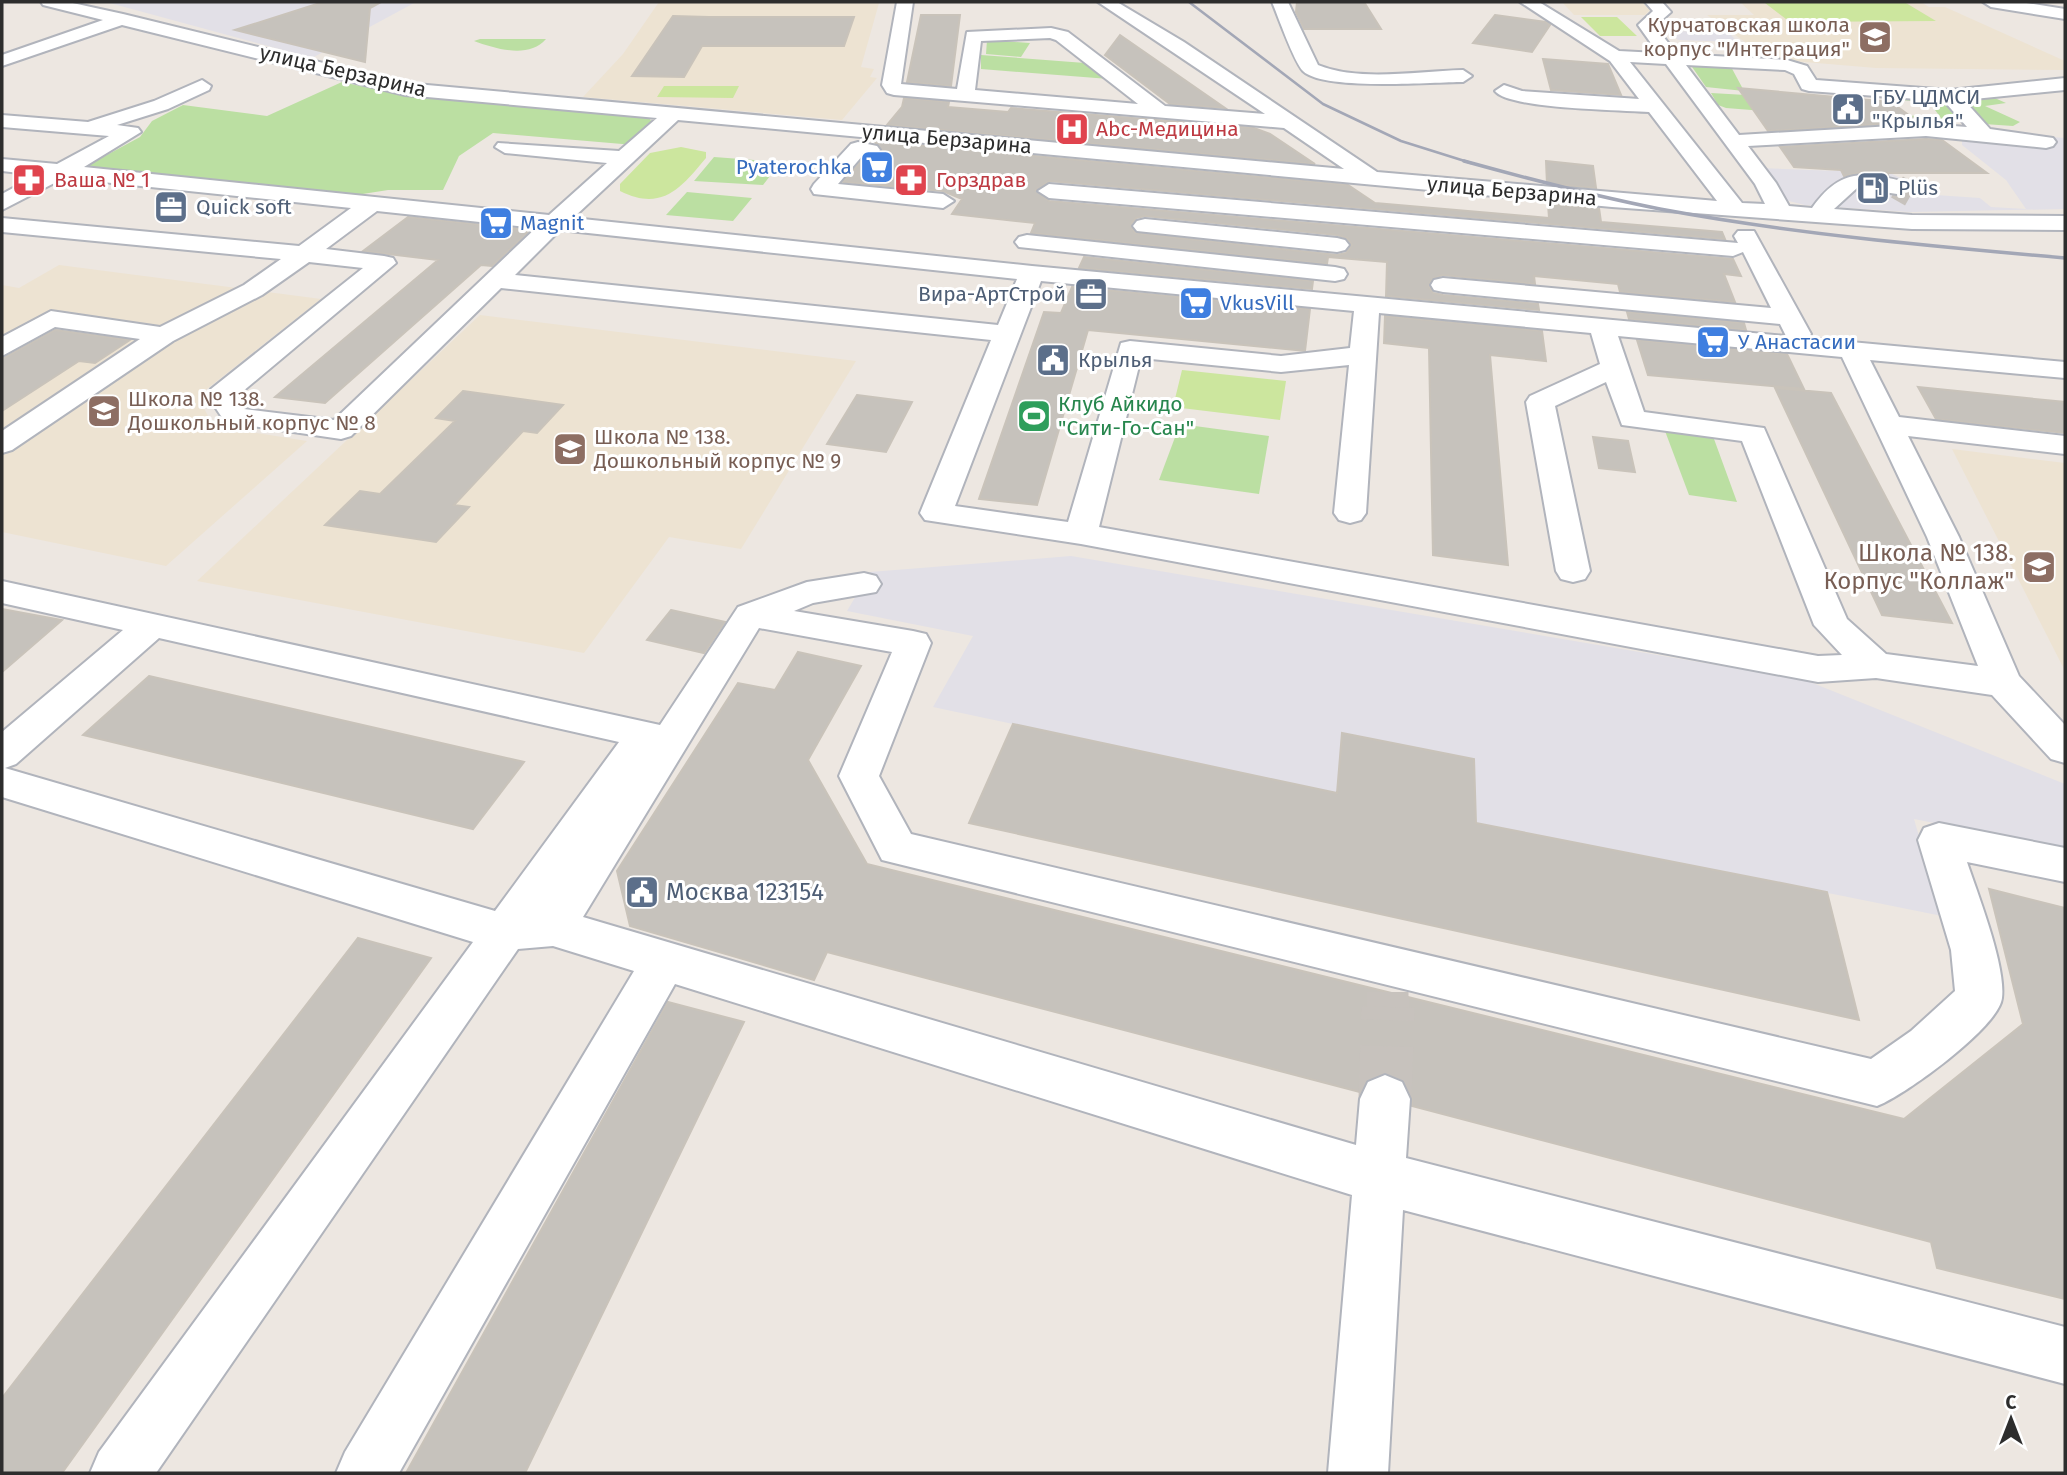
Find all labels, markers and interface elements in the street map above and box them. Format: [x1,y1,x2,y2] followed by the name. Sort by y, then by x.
[1643,12,1850,62] place label: Курчатовская школа корпус "Интеграция"
[1856,18,1894,56] school or university icon: Курчатовская школа корпус "Интеграция"
[257,39,429,103] street label: улица Берзарина
[1872,84,1980,134] place label: ГБУ ЦДМСИ "Крылья"
[1829,90,1867,128] public building icon: ГБУ ЦДМСИ "Крылья"
[1053,110,1091,148] hospital icon: Abc-Медицина
[1096,116,1239,142] place label: Abc-Медицина
[861,119,1033,159] street label: улица Берзарина
[858,148,896,186] supermarket icon: Pyaterochka
[736,154,852,180] place label: Pyaterochka
[10,161,48,199] pharmacy icon: Ваша № 1
[892,161,930,199] pharmacy icon: Горздрав
[54,167,150,193] place label: Ваша № 1
[936,167,1026,193] place label: Горздрав
[1854,169,1892,207] fuel station icon: Plüs
[1426,171,1598,211] street label: улица Берзарина
[1898,175,1938,201] place label: Plüs
[152,188,190,226] office icon: Quick soft
[196,194,292,220] place label: Quick soft
[477,204,515,242] supermarket icon: Magnit
[520,210,585,236] place label: Magnit
[1072,275,1110,313] office icon: Вира-АртСтрой
[918,281,1066,307] place label: Вира-АртСтрой
[1177,284,1215,322] supermarket icon: VkusVill
[1220,290,1294,316] place label: VkusVill
[1694,323,1732,361] supermarket icon: У Анастасии
[1738,329,1856,355] place label: У Анастасии
[1034,341,1072,379] public building icon: Крылья
[1078,347,1153,373] place label: Крылья
[127,386,376,436] place label: Школа № 138. Дошкольный корпус № 8
[1058,391,1194,441] place label: Клуб Айкидо "Сити-Го-Сан"
[85,392,123,430] school or university icon: Школа № 138. Дошкольный корпус № 8
[1015,397,1053,435] sports icon: Клуб Айкидо "Сити-Го-Сан"
[593,424,841,474] place label: Школа № 138. Дошкольный корпус № 9
[551,430,589,468] school or university icon: Школа № 138. Дошкольный корпус № 9
[1824,539,2014,595] place label: Школа № 138. Корпус "Коллаж"
[2020,548,2058,586] school or university icon: Школа № 138. Корпус "Коллаж"
[623,873,661,911] public building icon: Москва 123154
[666,878,824,906] place label: Москва 123154
[1976,1384,2046,1454] north arrow
[2006,1391,2017,1414] text: С

